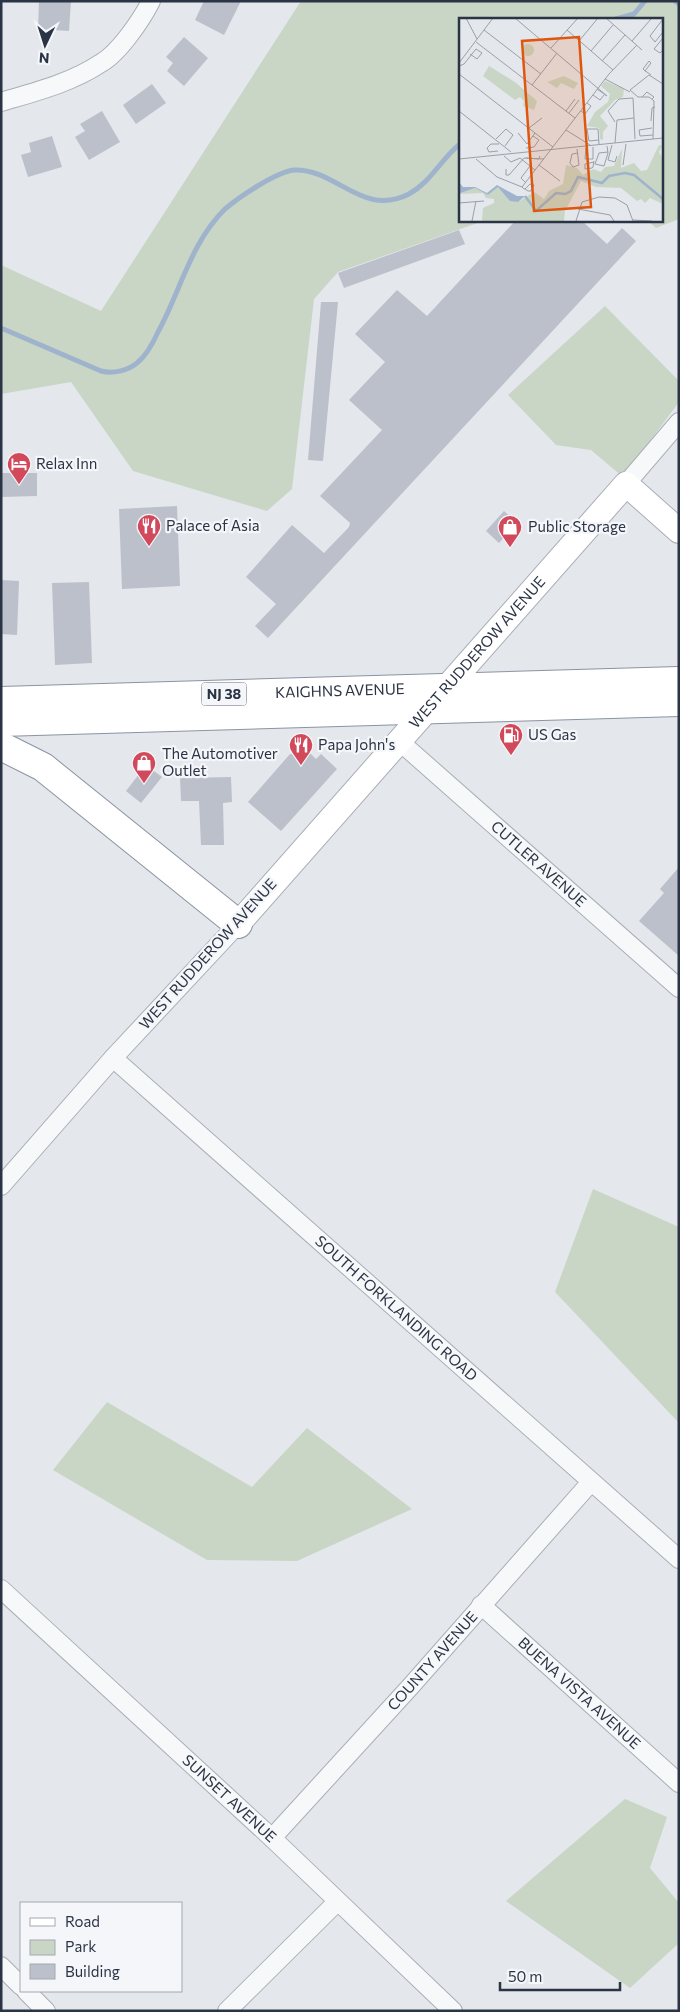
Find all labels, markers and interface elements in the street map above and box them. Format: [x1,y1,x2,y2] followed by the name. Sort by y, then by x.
[459,18,662,221] inset map
[20,20,70,70] north arrow
[38,50,50,67] text: N
[6,451,32,485] hotel icon: Relax Inn
[36,454,97,472] place label: Relax Inn
[136,513,162,547] restaurant icon: Palace of Asia
[497,514,523,548] shop icon: Public Storage
[166,516,260,534] place label: Palace of Asia
[528,517,626,535] place label: Public Storage
[405,572,549,732] street label: WEST RUDDEROW AVENUE
[275,679,405,701] street label: KAIGHNS AVENUE
[202,682,246,706] road number: NJ 38
[498,722,524,756] fuel station icon: US Gas
[528,725,576,743] place label: US Gas
[288,732,314,766] restaurant icon: Papa John's
[318,735,395,753] place label: Papa John's
[162,744,278,779] place label: The Automotiver Outlet
[131,750,157,784] shop icon: The Automotiver Outlet
[488,817,591,910] street label: CUTLER AVENUE
[135,874,280,1032] street label: WEST RUDDEROW AVENUE
[312,1231,482,1384] street label: SOUTH FORKLANDING ROAD
[383,1607,481,1714] street label: COUNTY AVENUE
[515,1633,645,1752] street label: BUENA VISTA AVENUE
[179,1750,281,1846] street label: SUNSET AVENUE
[20,1902,182,1992] legend
[65,1912,100,1930] text: Road
[65,1937,96,1955] text: Park
[500,1960,620,1992] scale bar
[65,1962,120,1980] text: Building
[508,1967,542,1985] text: 50 m

